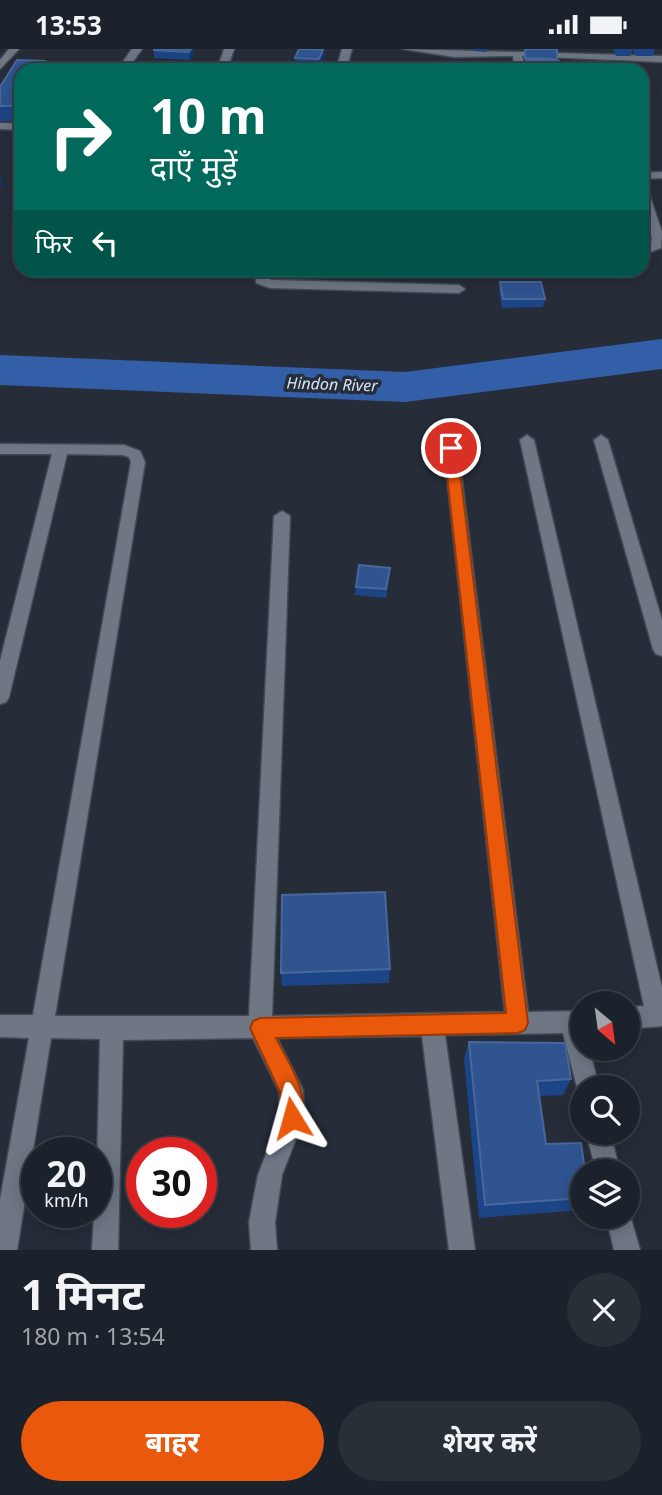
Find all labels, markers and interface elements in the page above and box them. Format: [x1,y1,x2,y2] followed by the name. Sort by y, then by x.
[35,7,102,43] text: 13:53
[150,82,267,148] text: 10 m
[35,91,126,182] icon: right
[150,145,238,188] text: दाएँ मुड़ें
[86,224,124,262] icon: left
[35,225,72,261] text: फिर
[286,371,379,397] water label: Hindon River
[421,418,481,478] pin
[432,429,470,467] icon: arrive
[570,991,640,1061] north arrow
[570,991,640,1229] map controls
[570,1075,640,1145] button: search
[255,1081,329,1155] position arrow
[126,1137,217,1228] speed limit sign: 30
[46,1150,87,1197] text: 20
[570,1159,640,1229] button: layers
[44,1188,89,1212] text: km/h
[21,1265,144,1322] text: 1 मिनट
[567,1273,641,1347] button: close
[21,1320,165,1352] text: 180 m · 13:54
[21,1401,324,1481] button: बाहर
[338,1401,641,1481] button: शेयर करें

